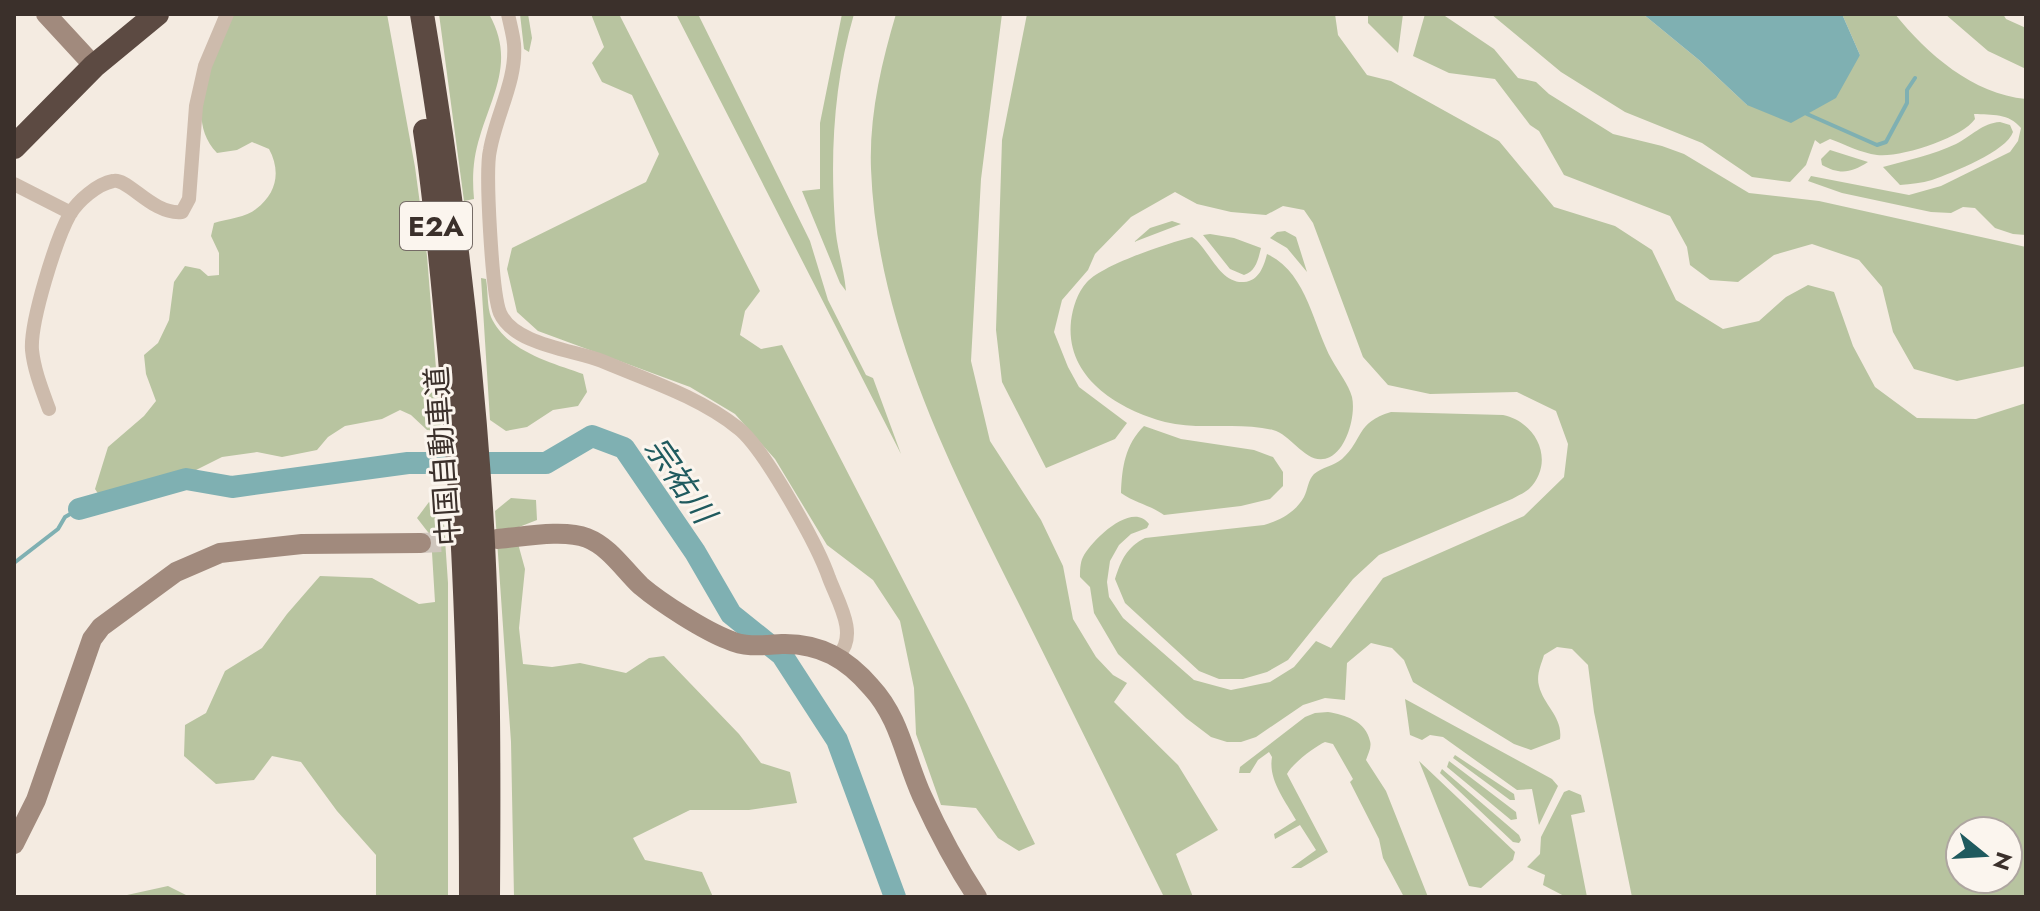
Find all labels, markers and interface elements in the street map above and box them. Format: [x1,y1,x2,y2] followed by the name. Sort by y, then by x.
[400,202,472,250] road number: E2A
[415,365,470,547] street label: 中国自動車道
[634,427,728,535] water label: 宗祐川
[1944,815,2024,895] north arrow
[1985,848,2021,874] text: N

